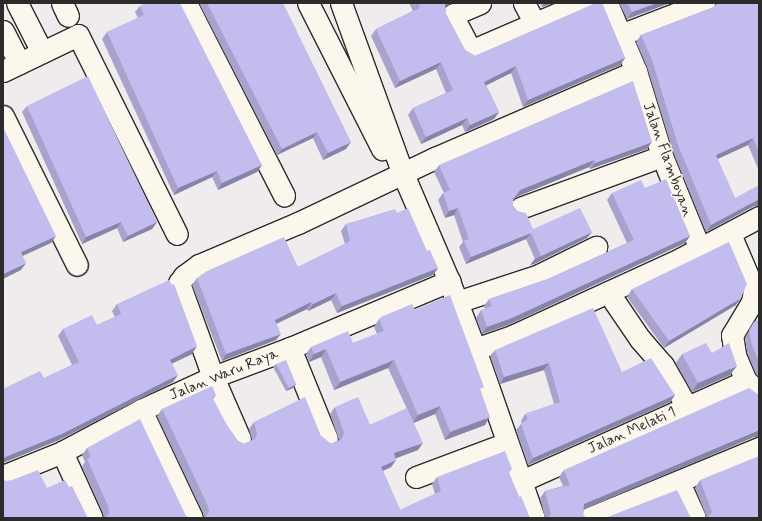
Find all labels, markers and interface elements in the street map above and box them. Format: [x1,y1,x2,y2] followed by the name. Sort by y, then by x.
[638,100,696,220] street label: Jalan Flamboyan
[169,346,279,404] street label: Jalan Waru Raya
[585,404,679,458] street label: Jalan Melati 1

